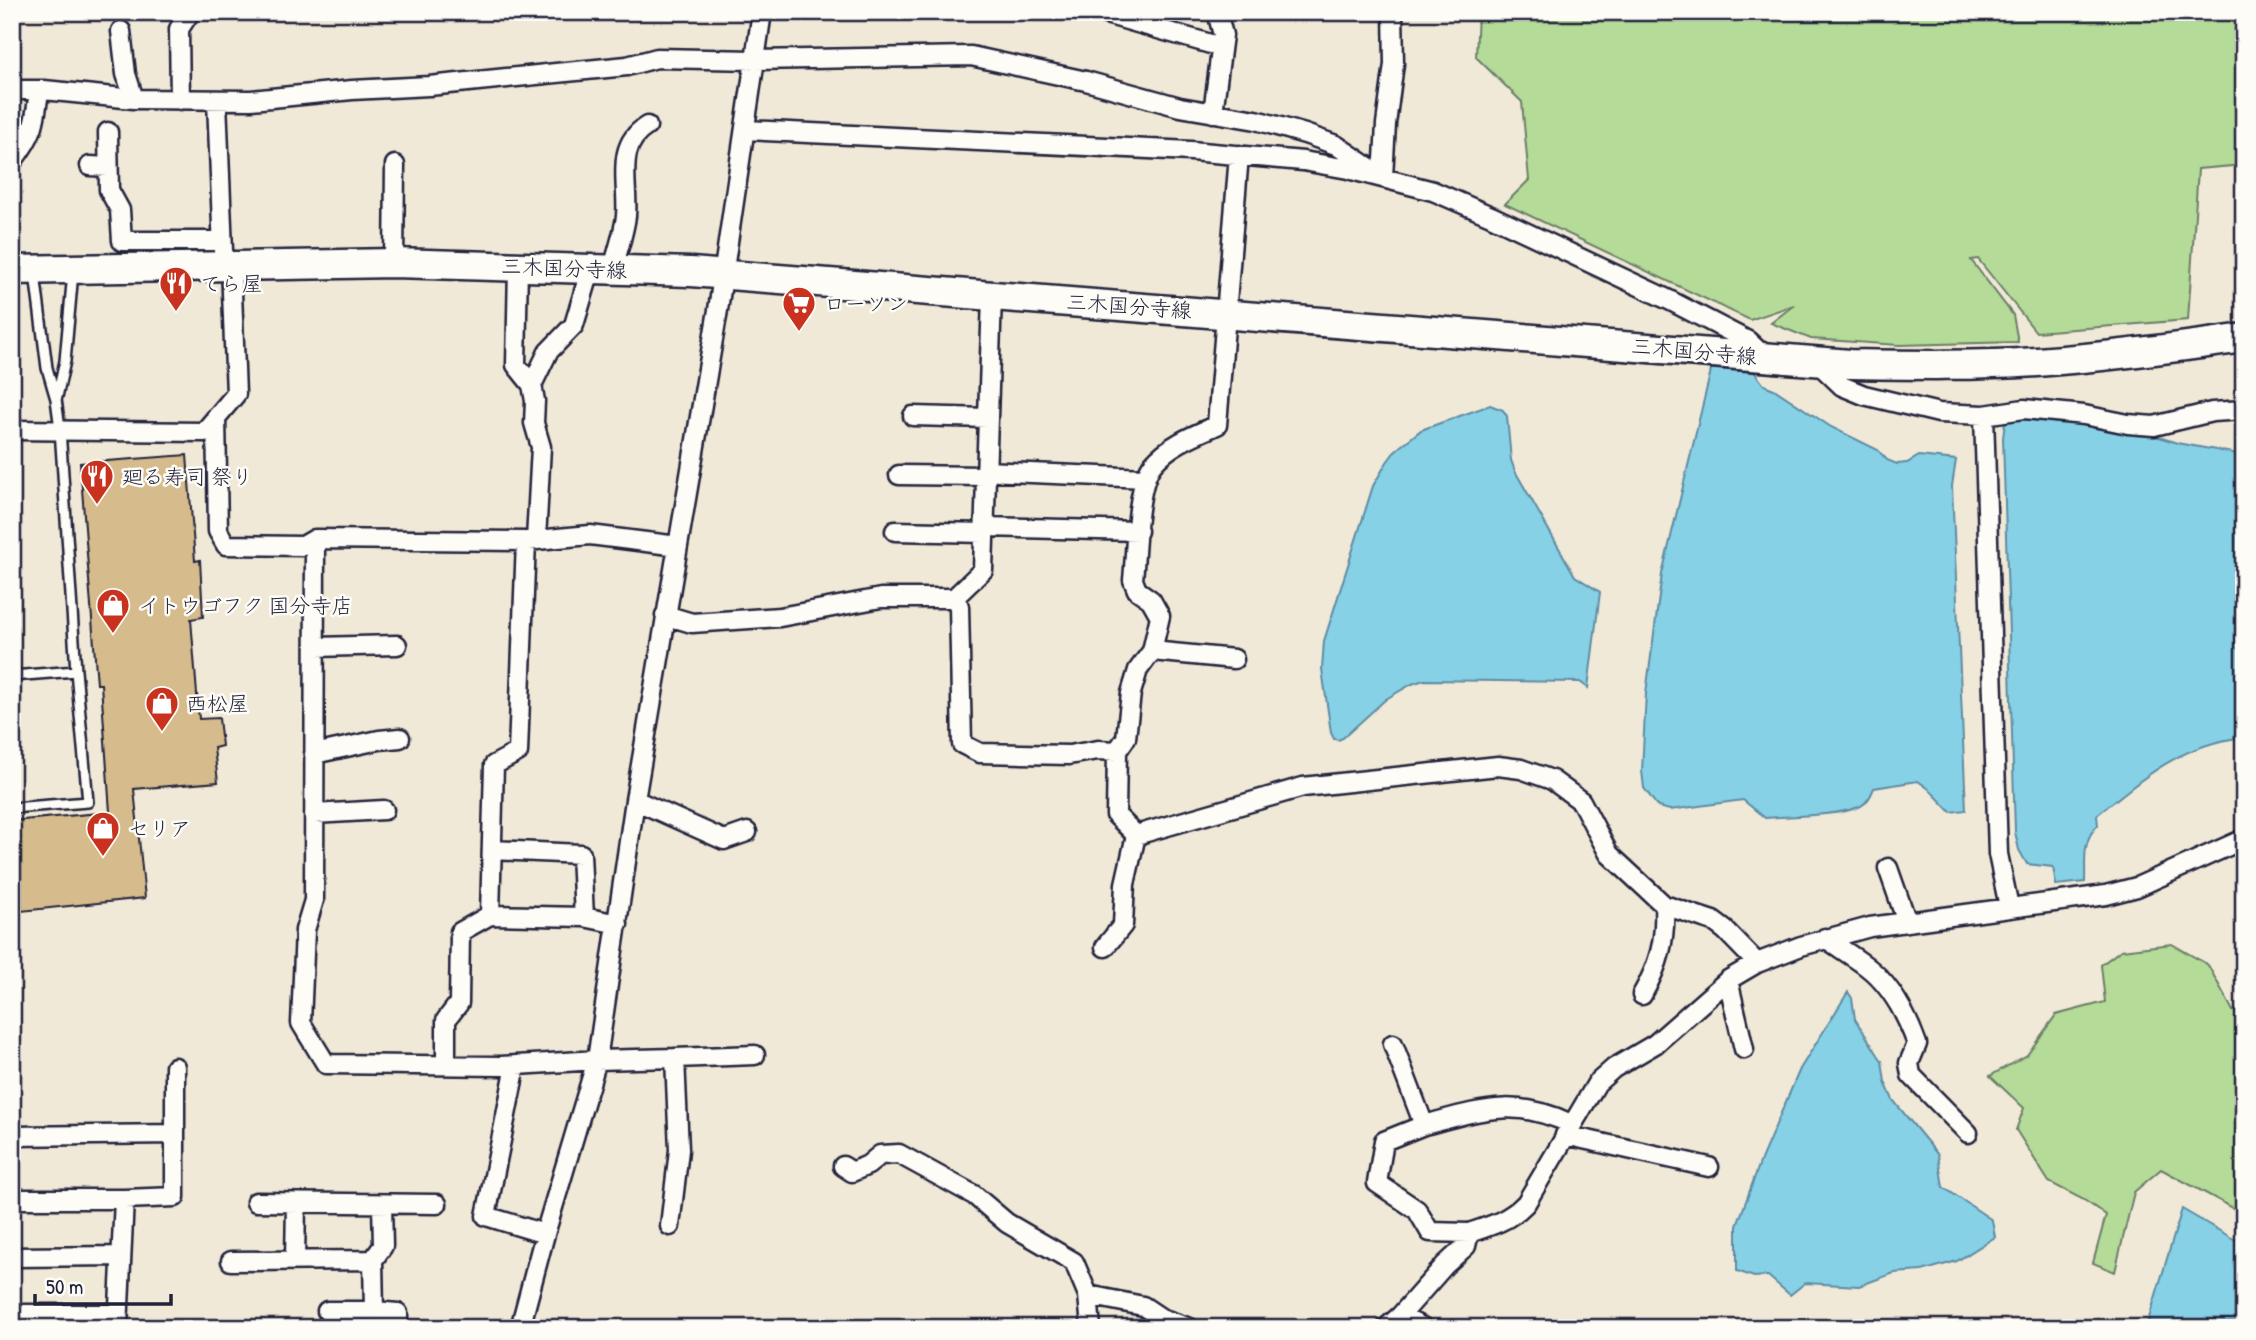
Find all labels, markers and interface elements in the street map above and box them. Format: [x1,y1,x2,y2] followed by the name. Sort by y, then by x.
[501,251,627,285] street label: 三木国分寺線
[157,264,195,313] restaurant icon: てら屋
[200,269,263,298] place label: てら屋
[780,284,818,333] supermarket icon: ローソン
[1065,287,1193,325] street label: 三木国分寺線
[824,289,908,318] place label: ローソン
[1630,331,1758,371] street label: 三木国分寺線
[78,457,116,506] restaurant icon: 廻る寿司 祭り
[122,462,253,491] place label: 廻る寿司 祭り
[94,586,132,635] shop icon: イトウゴフク 国分寺店
[138,591,352,620] place label: イトウゴフク 国分寺店
[143,684,181,733] shop icon: 西松屋
[186,689,249,718] place label: 西松屋
[84,809,122,858] shop icon: セリア
[128,814,191,843] place label: セリア
[35,1263,172,1307] scale bar
[46,1272,83,1301] text: 50 m

